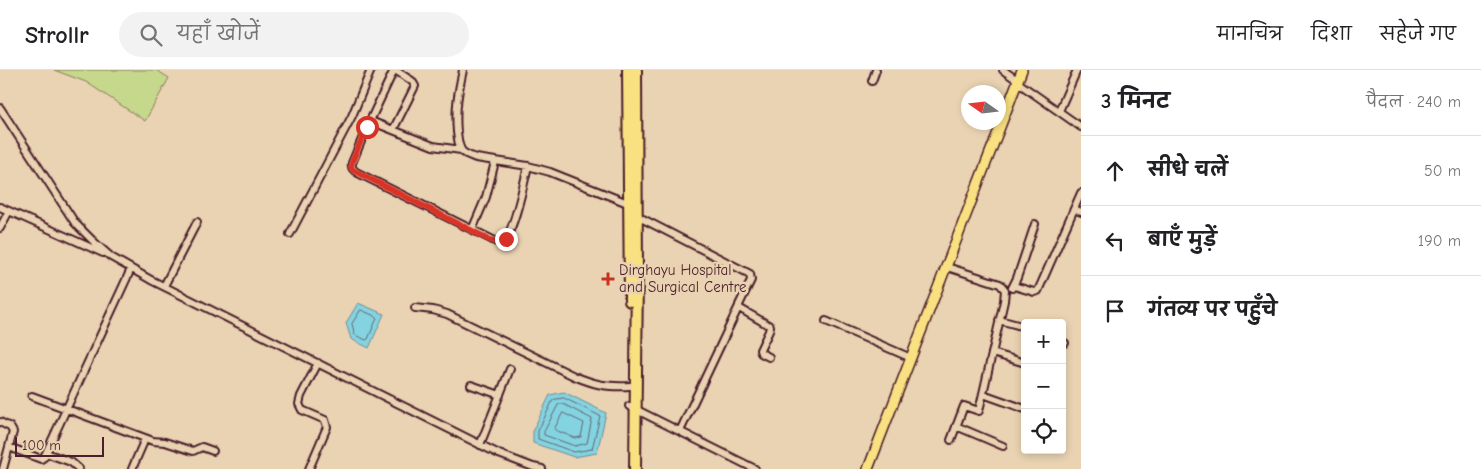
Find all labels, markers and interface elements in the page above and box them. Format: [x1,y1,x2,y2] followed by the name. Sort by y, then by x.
[119,12,469,57] search box
[25,21,89,49] text: Strollr
[137,21,165,49] icon: search
[177,23,260,45] text: यहाँ खोजें
[1217,24,1283,45] text: मानचित्र
[1311,24,1352,45] text: दिशा
[1380,24,1456,45] text: सहेजे गए
[961,85,1006,130] north arrow
[1101,89,1170,113] text: 3 मिनट
[1366,93,1461,111] text: पैदल · 240 m
[356,116,379,139] route start
[1101,157,1129,185] icon: ahead
[1148,159,1228,181] text: सीधे चलें
[1424,162,1461,180] text: 50 m
[1101,227,1129,255] icon: left
[495,228,518,251] route end
[1148,229,1217,251] text: बाएँ मुड़ें
[1418,232,1461,250] text: 190 m
[619,261,747,296] place label: Dirghayu Hospital and Surgical Centre
[601,272,615,286] marker: Dirghayu Hospital and Surgical Centre
[1101,297,1129,325] icon: arrive
[1148,299,1277,321] text: गंतव्य पर पहुँचे
[1021,319,1066,454] map controls
[1021,319,1066,364] button: +
[1021,364,1066,409] button: −
[1021,409,1066,454] button: locate
[15,434,104,457] scale bar
[22,437,61,454] text: 100 m

